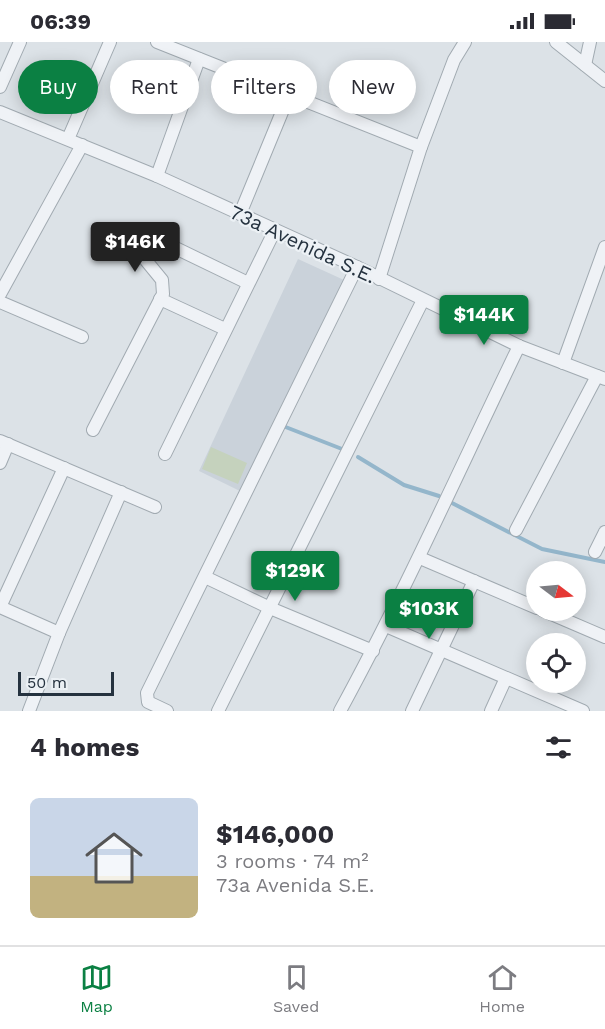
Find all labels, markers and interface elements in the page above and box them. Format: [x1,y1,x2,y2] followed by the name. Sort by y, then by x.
[30,9,91,34] text: 06:39
[18,60,98,114] chip: Buy
[110,60,199,114] chip: Rent
[211,60,317,114] chip: Filters
[329,60,416,114] chip: New
[226,200,380,288] street label: 73a Avenida S.E.
[93,222,177,273] pin: $146K
[105,229,165,253] text: $146K
[442,295,526,346] pin: $144K
[453,302,515,326] text: $144K
[253,551,337,602] pin: $129K
[265,558,325,582] text: $129K
[526,561,586,621] north arrow
[526,561,586,693] map controls
[387,589,471,640] pin: $103K
[399,596,459,620] text: $103K
[526,633,586,693] button: locate
[18,669,114,696] scale bar
[27,673,67,692] text: 50 m
[542,731,575,764] icon: filters
[30,732,139,762] text: 4 homes
[216,819,334,849] text: $146,000
[78,822,150,894] icon: home
[216,849,369,873] text: 3 rooms · 74 m²
[216,873,374,897] text: 73a Avenida S.E.
[80,961,113,1016] tab: Map
[273,961,319,1016] tab: Saved
[479,961,525,1016] tab: Home

